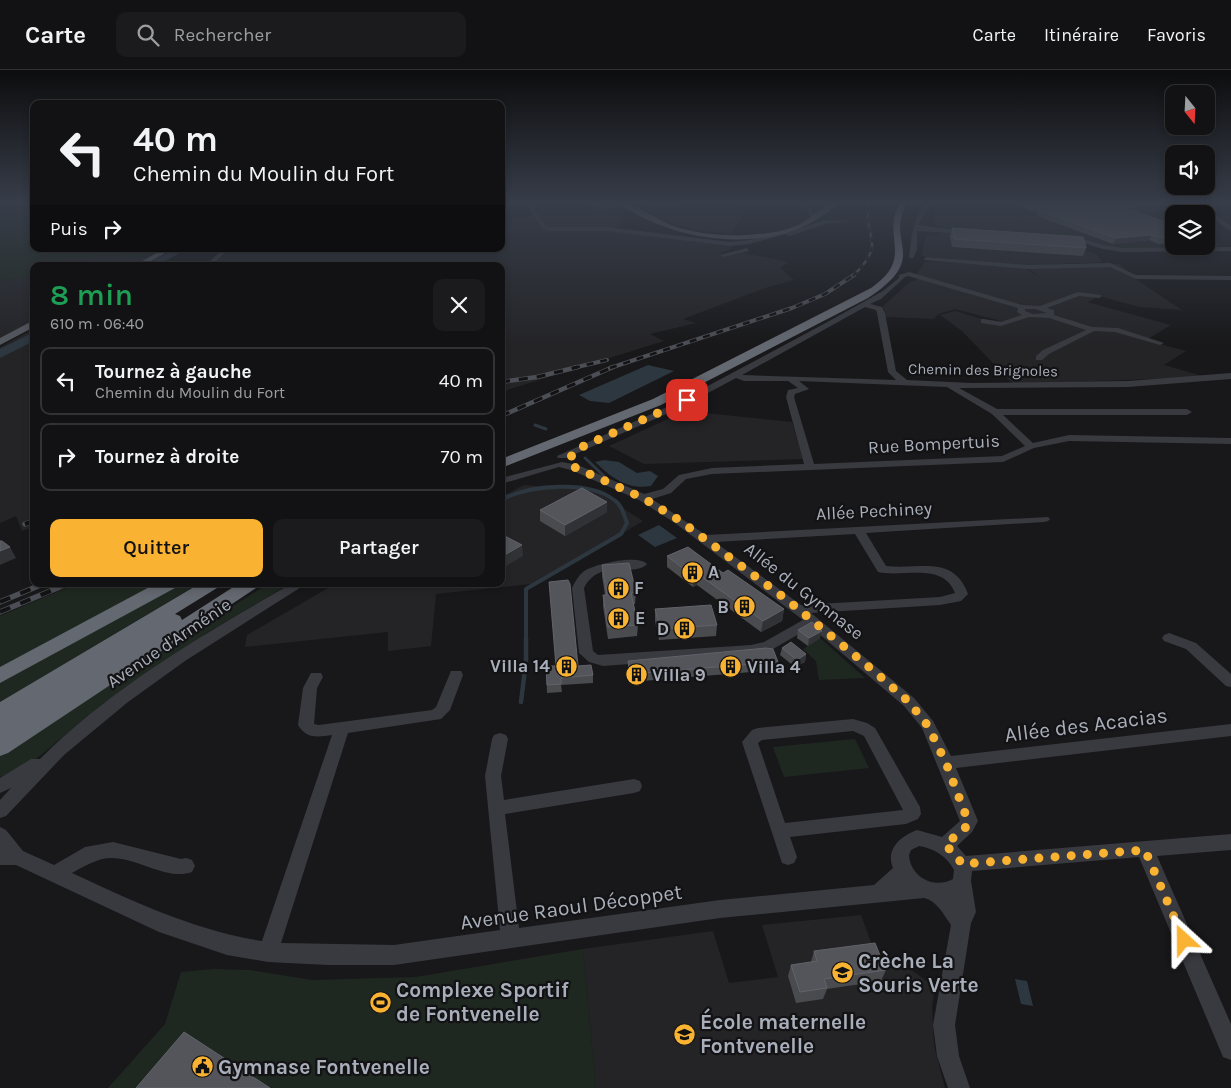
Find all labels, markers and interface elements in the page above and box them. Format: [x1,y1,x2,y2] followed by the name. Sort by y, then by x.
[116,12,466,57] search box
[25,21,86,49] text: Carte
[134,21,162,49] icon: search
[174,24,271,46] text: Rechercher
[973,24,1016,46] text: Carte
[1044,24,1119,46] text: Itinéraire
[1147,24,1206,46] text: Favoris
[1165,85,1215,135] north arrow
[1165,85,1215,255] map controls
[133,119,218,160] text: 40 m
[50,120,115,185] icon: left
[1165,145,1215,195] button: sound
[133,161,394,187] text: Chemin du Moulin du Fort
[1165,205,1215,255] button: layers
[98,215,126,243] icon: right
[50,218,88,240] text: Puis
[50,277,133,313] text: 8 min
[433,279,485,331] button: close
[50,314,144,333] text: 610 m · 06:40
[908,360,1058,380] street label: Chemin des Brignoles
[95,361,252,383] text: Tournez à gauche
[52,367,80,395] icon: left
[439,370,483,392] text: 40 m
[666,379,708,421] pin
[95,383,285,402] text: Chemin du Moulin du Fort
[673,386,701,414] icon: arrive
[867,430,1001,458] street label: Rue Bompertuis
[52,443,80,471] icon: right
[95,446,239,468] text: Tournez à droite
[441,446,483,468] text: 70 m
[815,497,933,525] street label: Allée Pechiney
[50,519,263,577] button: Quitter
[273,519,485,577] button: Partager
[740,538,868,644] street label: Allée du Gymnase
[680,560,704,584] building icon: A
[708,561,719,583] place label: A
[606,576,630,600] building icon: F
[634,577,644,599] place label: F
[103,593,235,693] street label: Avenue d'Arménie
[733,595,757,619] building icon: B
[717,596,729,618] place label: B
[607,606,631,630] building icon: E
[635,607,646,629] place label: E
[673,617,697,641] building icon: D
[657,618,669,640] place label: D
[554,654,578,678] building icon: Villa 14
[490,655,550,677] place label: Villa 14
[719,655,743,679] building icon: Villa 4
[747,656,801,678] place label: Villa 4
[624,663,648,687] building icon: Villa 9
[652,664,706,686] place label: Villa 9
[1003,703,1169,747] street label: Allée des Acacias
[459,880,684,934] street label: Avenue Raoul Décoppet
[1157,913,1209,965] position arrow
[858,949,979,997] place label: Crèche La Souris Verte
[830,961,854,985] school or university icon: Crèche La Souris Verte
[396,978,569,1026] place label: Complexe Sportif de Fontvenelle
[368,990,392,1014] sports icon: Complexe Sportif de Fontvenelle
[700,1008,866,1058] place label: École maternelle Fontvenelle
[672,1022,696,1046] school or university icon: École maternelle Fontvenelle
[190,1055,214,1079] public building icon: Gymnase Fontvenelle
[218,1055,430,1079] place label: Gymnase Fontvenelle

